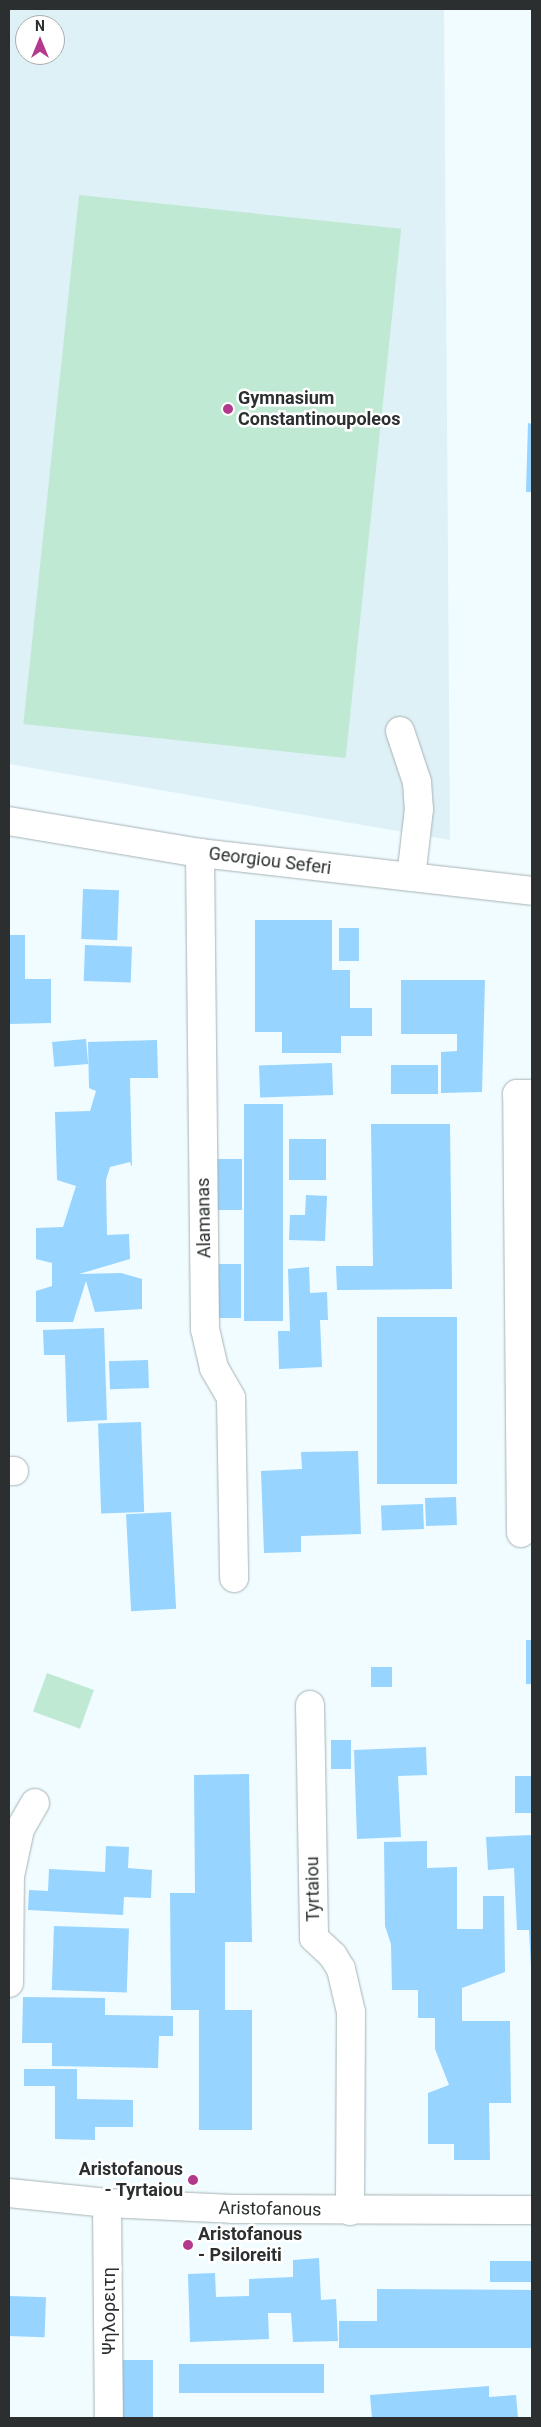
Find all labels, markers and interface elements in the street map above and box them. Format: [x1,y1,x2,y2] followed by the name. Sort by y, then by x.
[15,15,65,65] north arrow
[35,18,45,34] text: N
[238,388,400,430] place label: Gymnasium Constantinoupoleos
[222,403,234,415] marker: Gymnasium Constantinoupoleos
[207,843,333,879] street label: Georgiou Seferi
[192,1178,216,1258] street label: Alamanas
[302,1856,324,1922] street label: Tyrtaiou
[79,2159,183,2202] place label: Aristofanous - Tyrtaiou
[187,2174,199,2186] marker: Aristofanous - Tyrtaiou
[218,2197,322,2221] street label: Aristofanous
[198,2224,302,2266] place label: Aristofanous - Psiloreiti
[182,2239,194,2251] marker: Aristofanous - Psiloreiti
[98,2267,120,2355] street label: Ψηλορειτη

